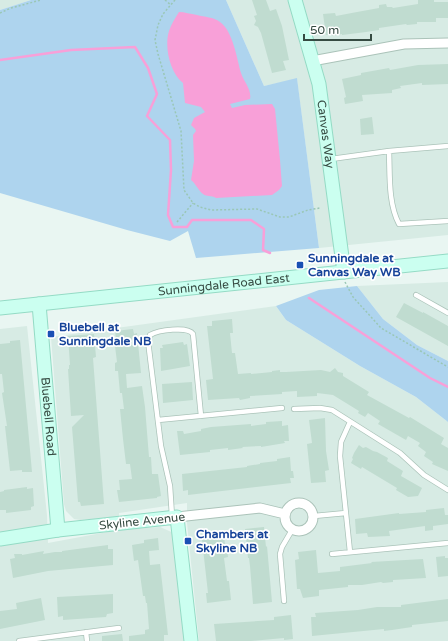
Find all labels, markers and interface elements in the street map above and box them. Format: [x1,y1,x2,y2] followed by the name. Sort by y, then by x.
[304,16,371,42] scale bar
[310,23,339,37] text: 50 m
[314,99,337,170] street label: Canvas Way
[308,251,401,280] place label: Sunningdale at Canvas Way WB
[295,260,305,270] marker: Sunningdale at Canvas Way WB
[157,271,291,298] street label: Sunningdale Road East
[59,320,151,349] place label: Bluebell at Sunningdale NB
[46,329,56,339] marker: Bluebell at Sunningdale NB
[38,377,59,457] street label: Bluebell Road
[98,510,186,532] street label: Skyline Avenue
[196,527,269,556] place label: Chambers at Skyline NB
[183,536,193,546] marker: Chambers at Skyline NB

